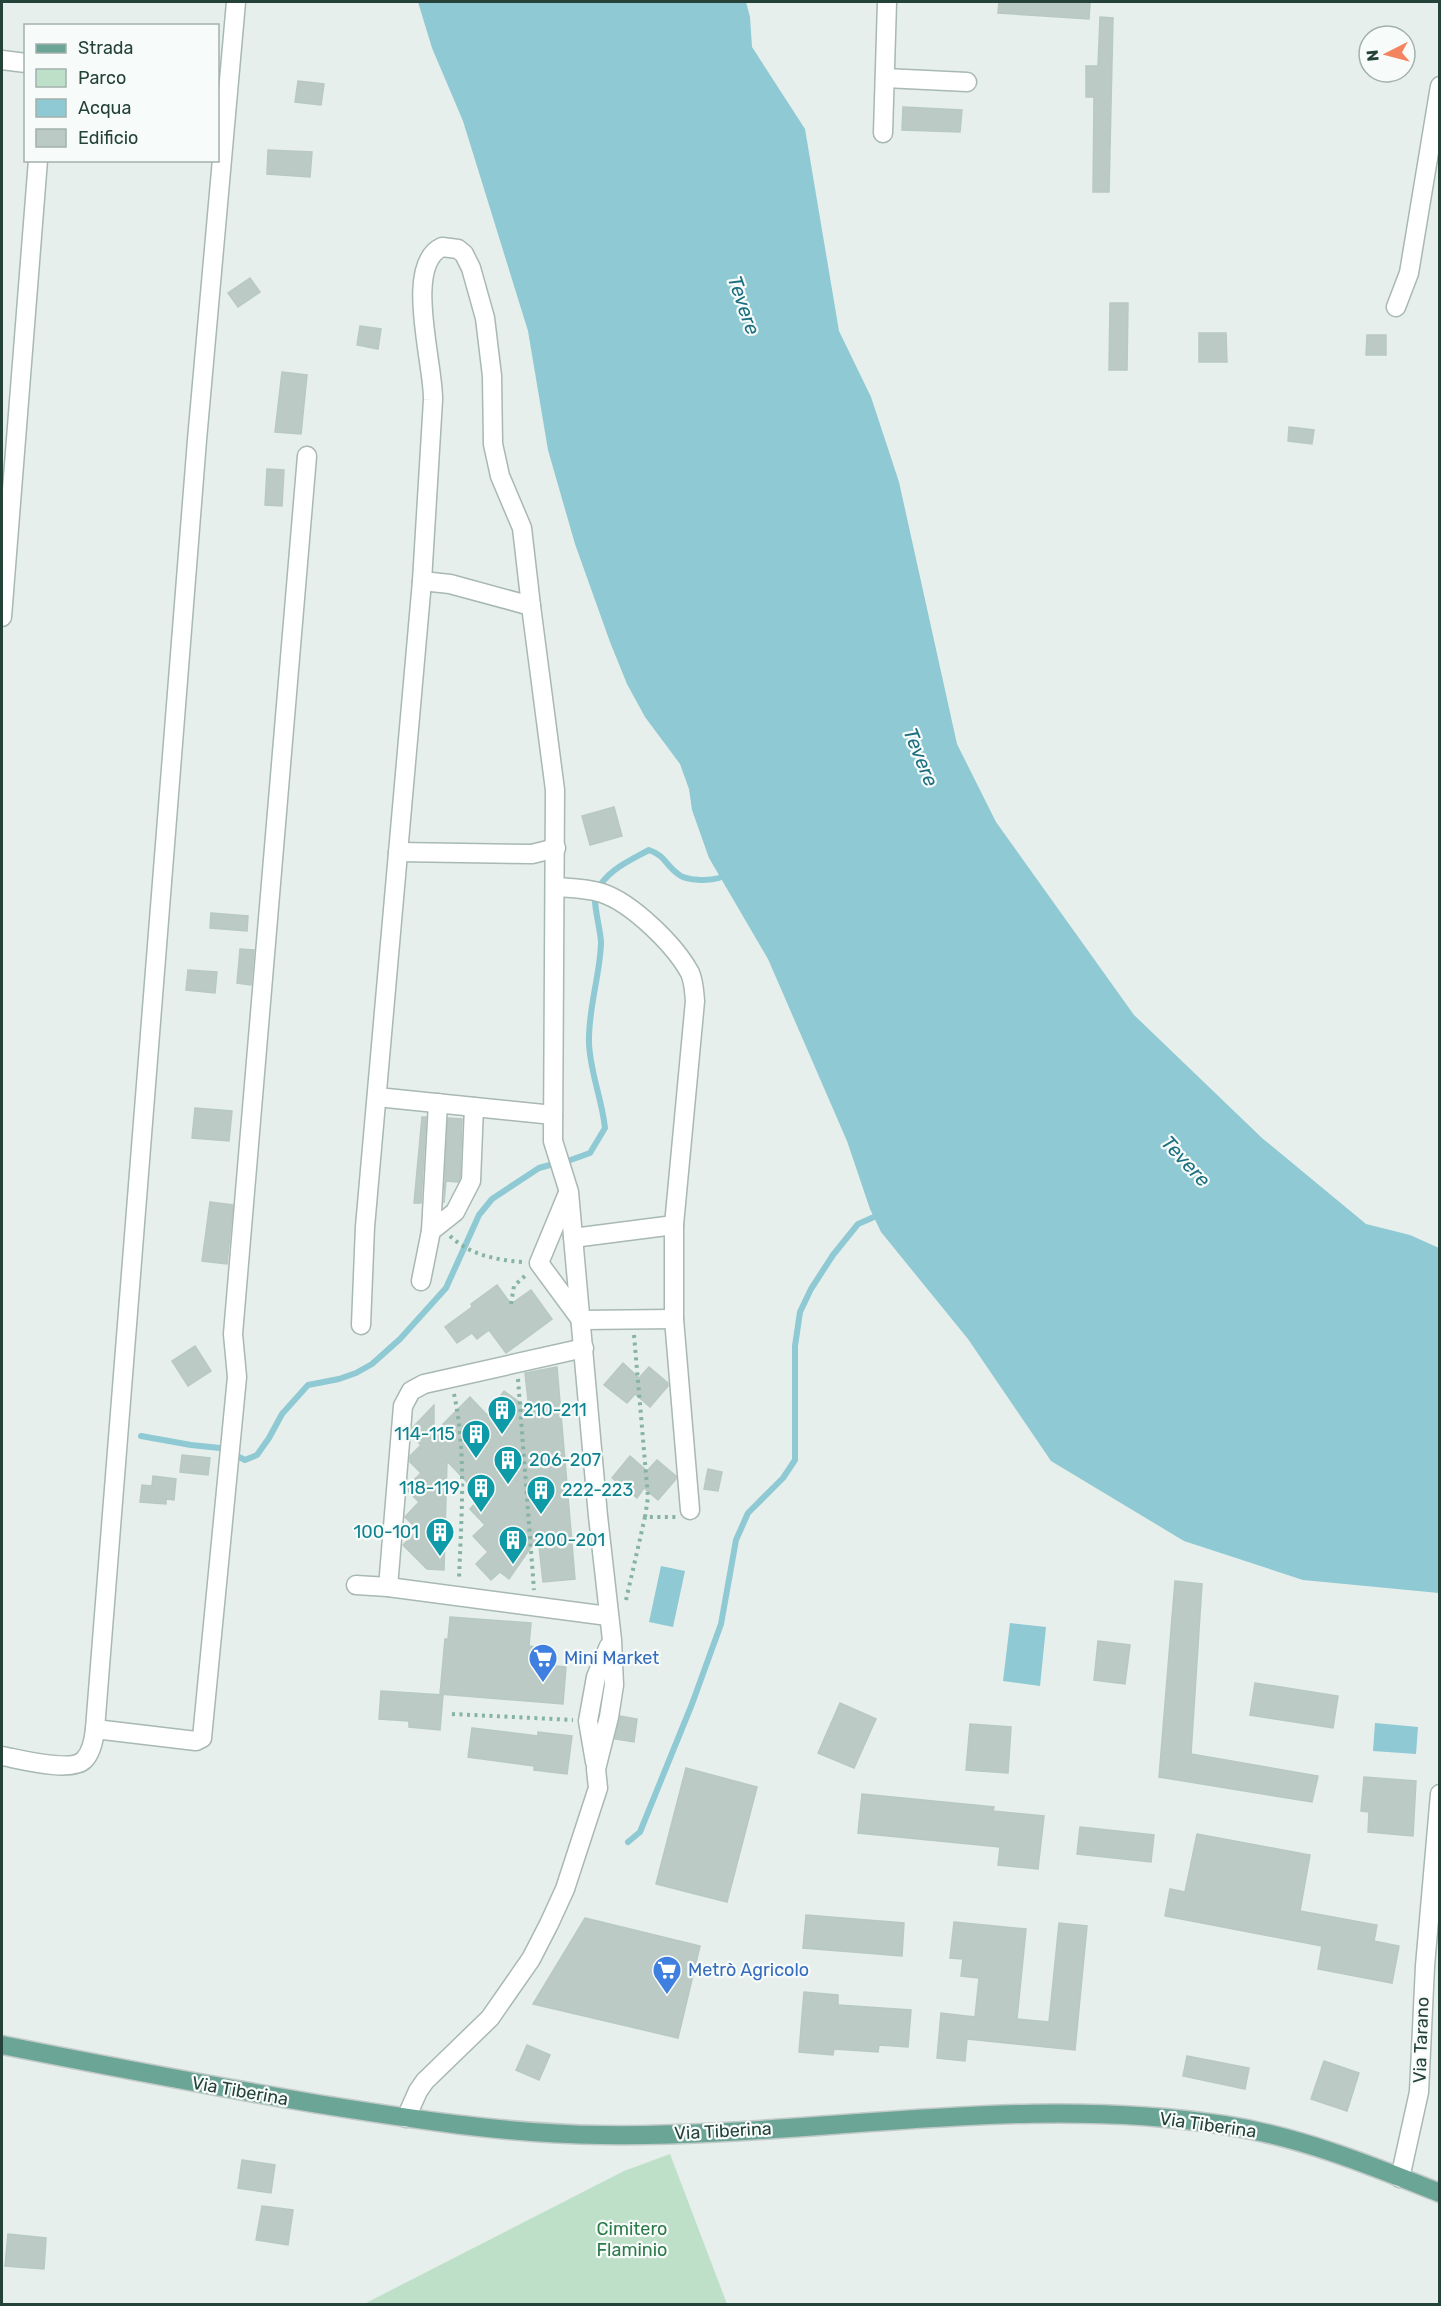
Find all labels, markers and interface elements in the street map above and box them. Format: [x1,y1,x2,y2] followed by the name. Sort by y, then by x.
[24,24,219,162] legend
[1357,24,1417,84] north arrow
[78,37,134,59] text: Strada
[1363,49,1383,62] text: N
[78,67,126,89] text: Parco
[78,97,131,119] text: Acqua
[78,127,138,149] text: Edificio
[723,272,765,338] water label: Tevere
[898,724,944,790] water label: Tevere
[1156,1131,1216,1191] water label: Tevere
[486,1394,518,1436] building icon: 210-211
[523,1399,587,1421] place label: 210-211
[460,1418,492,1460] building icon: 114-115
[394,1423,455,1445] place label: 114-115
[492,1444,524,1486] building icon: 206-207
[529,1449,601,1471] place label: 206-207
[465,1472,497,1514] building icon: 118-119
[525,1474,557,1516] building icon: 222-223
[399,1477,460,1499] place label: 118-119
[562,1479,633,1501] place label: 222-223
[424,1516,456,1558] building icon: 100-101
[354,1521,419,1543] place label: 100-101
[497,1524,529,1566] building icon: 200-201
[534,1529,605,1551] place label: 200-201
[527,1642,559,1684] supermarket icon: Mini Market
[564,1647,659,1669] place label: Mini Market
[651,1954,683,1996] supermarket icon: Metrò Agricolo
[688,1959,809,1981] place label: Metrò Agricolo
[1408,1996,1434,2084] street label: Via Tarano
[190,2072,290,2110] street label: Via Tiberina
[1158,2107,1258,2143] street label: Via Tiberina
[674,2117,772,2145] street label: Via Tiberina
[597,2218,667,2261] park label: Cimitero Flaminio

